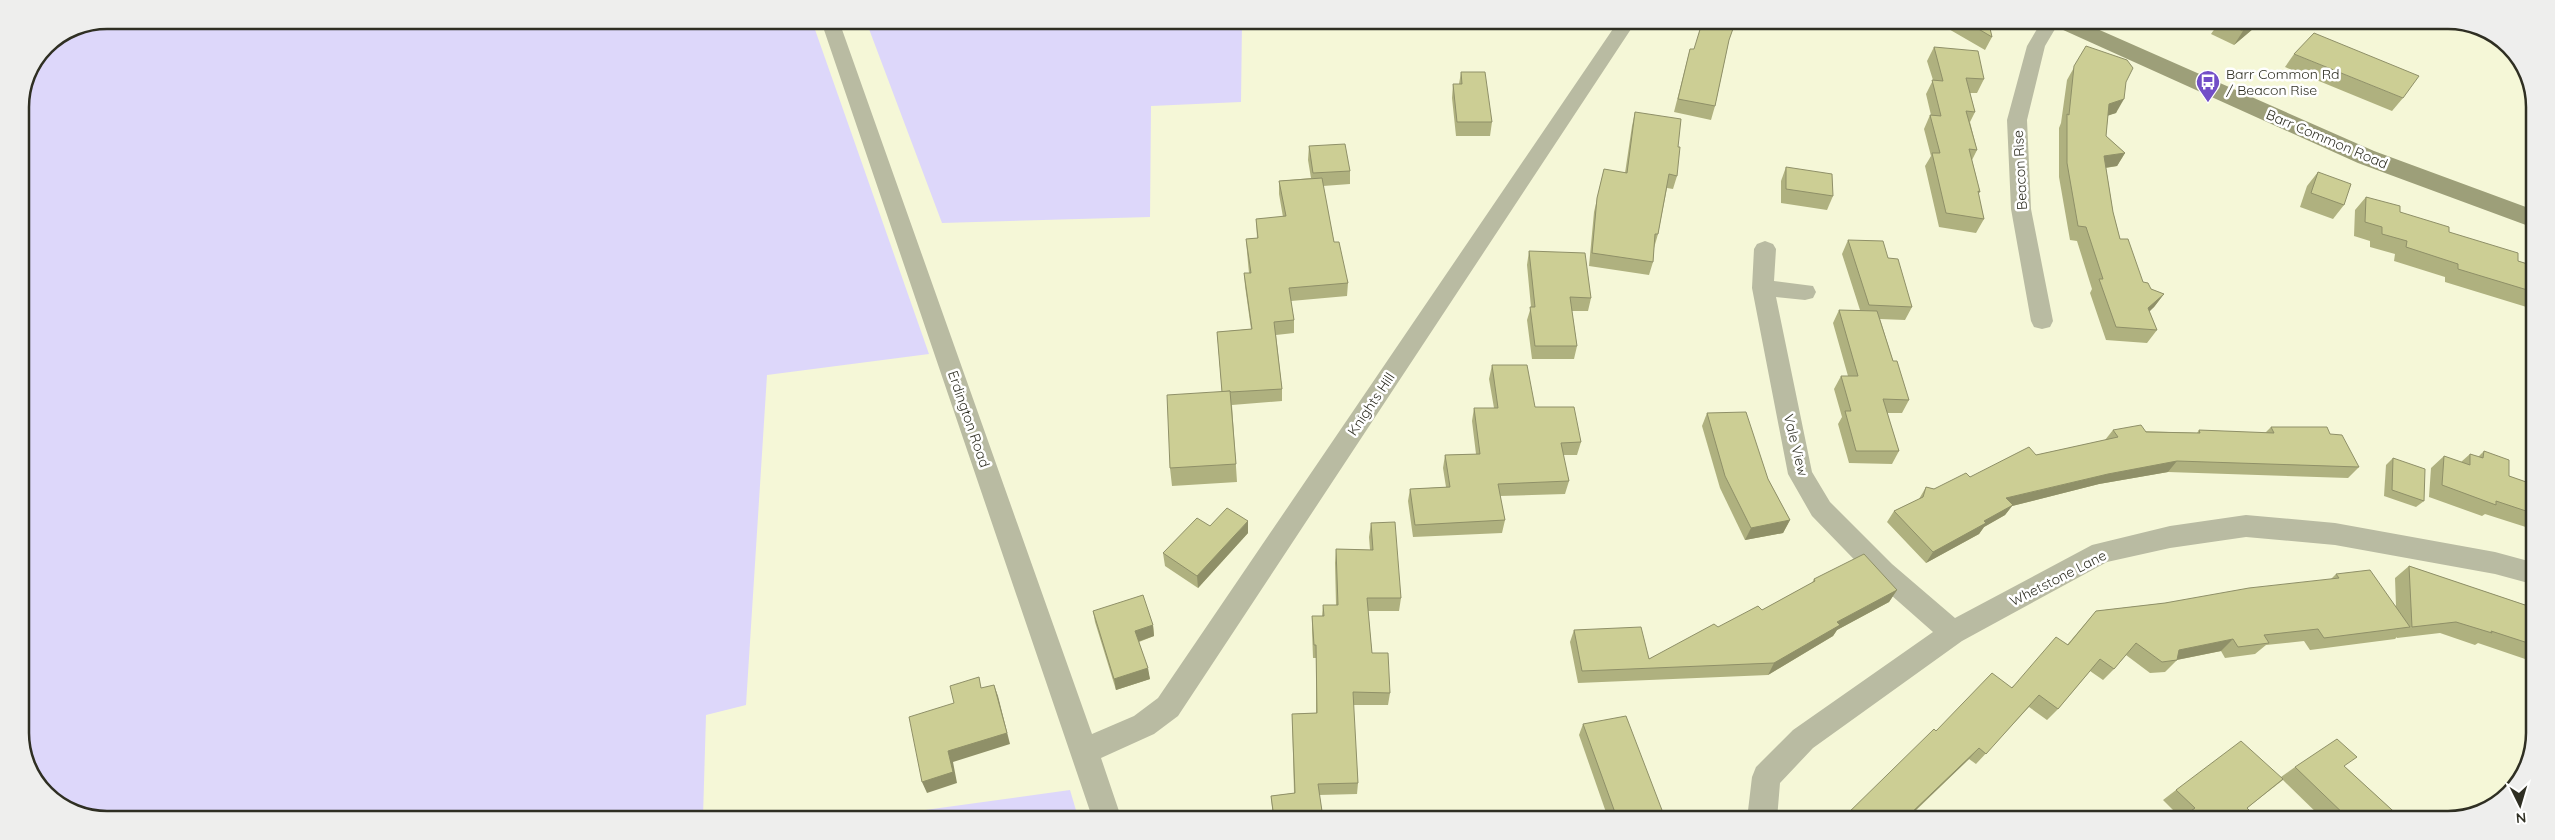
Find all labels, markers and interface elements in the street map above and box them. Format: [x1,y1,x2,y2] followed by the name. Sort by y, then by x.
[2226,65,2340,99] place label: Barr Common Rd / Beacon Rise
[2195,69,2221,103] bus stop icon: Barr Common Rd / Beacon Rise
[2263,105,2391,173] street label: Barr Common Road
[2009,129,2031,210] street label: Beacon Rise
[944,368,994,470] street label: Erdington Road
[1343,369,1399,439] street label: Knights Hill
[1780,412,1812,478] street label: Vale View
[2007,546,2109,610] street label: Whetstone Lane
[2495,780,2545,830] north arrow
[2515,809,2527,827] text: N

